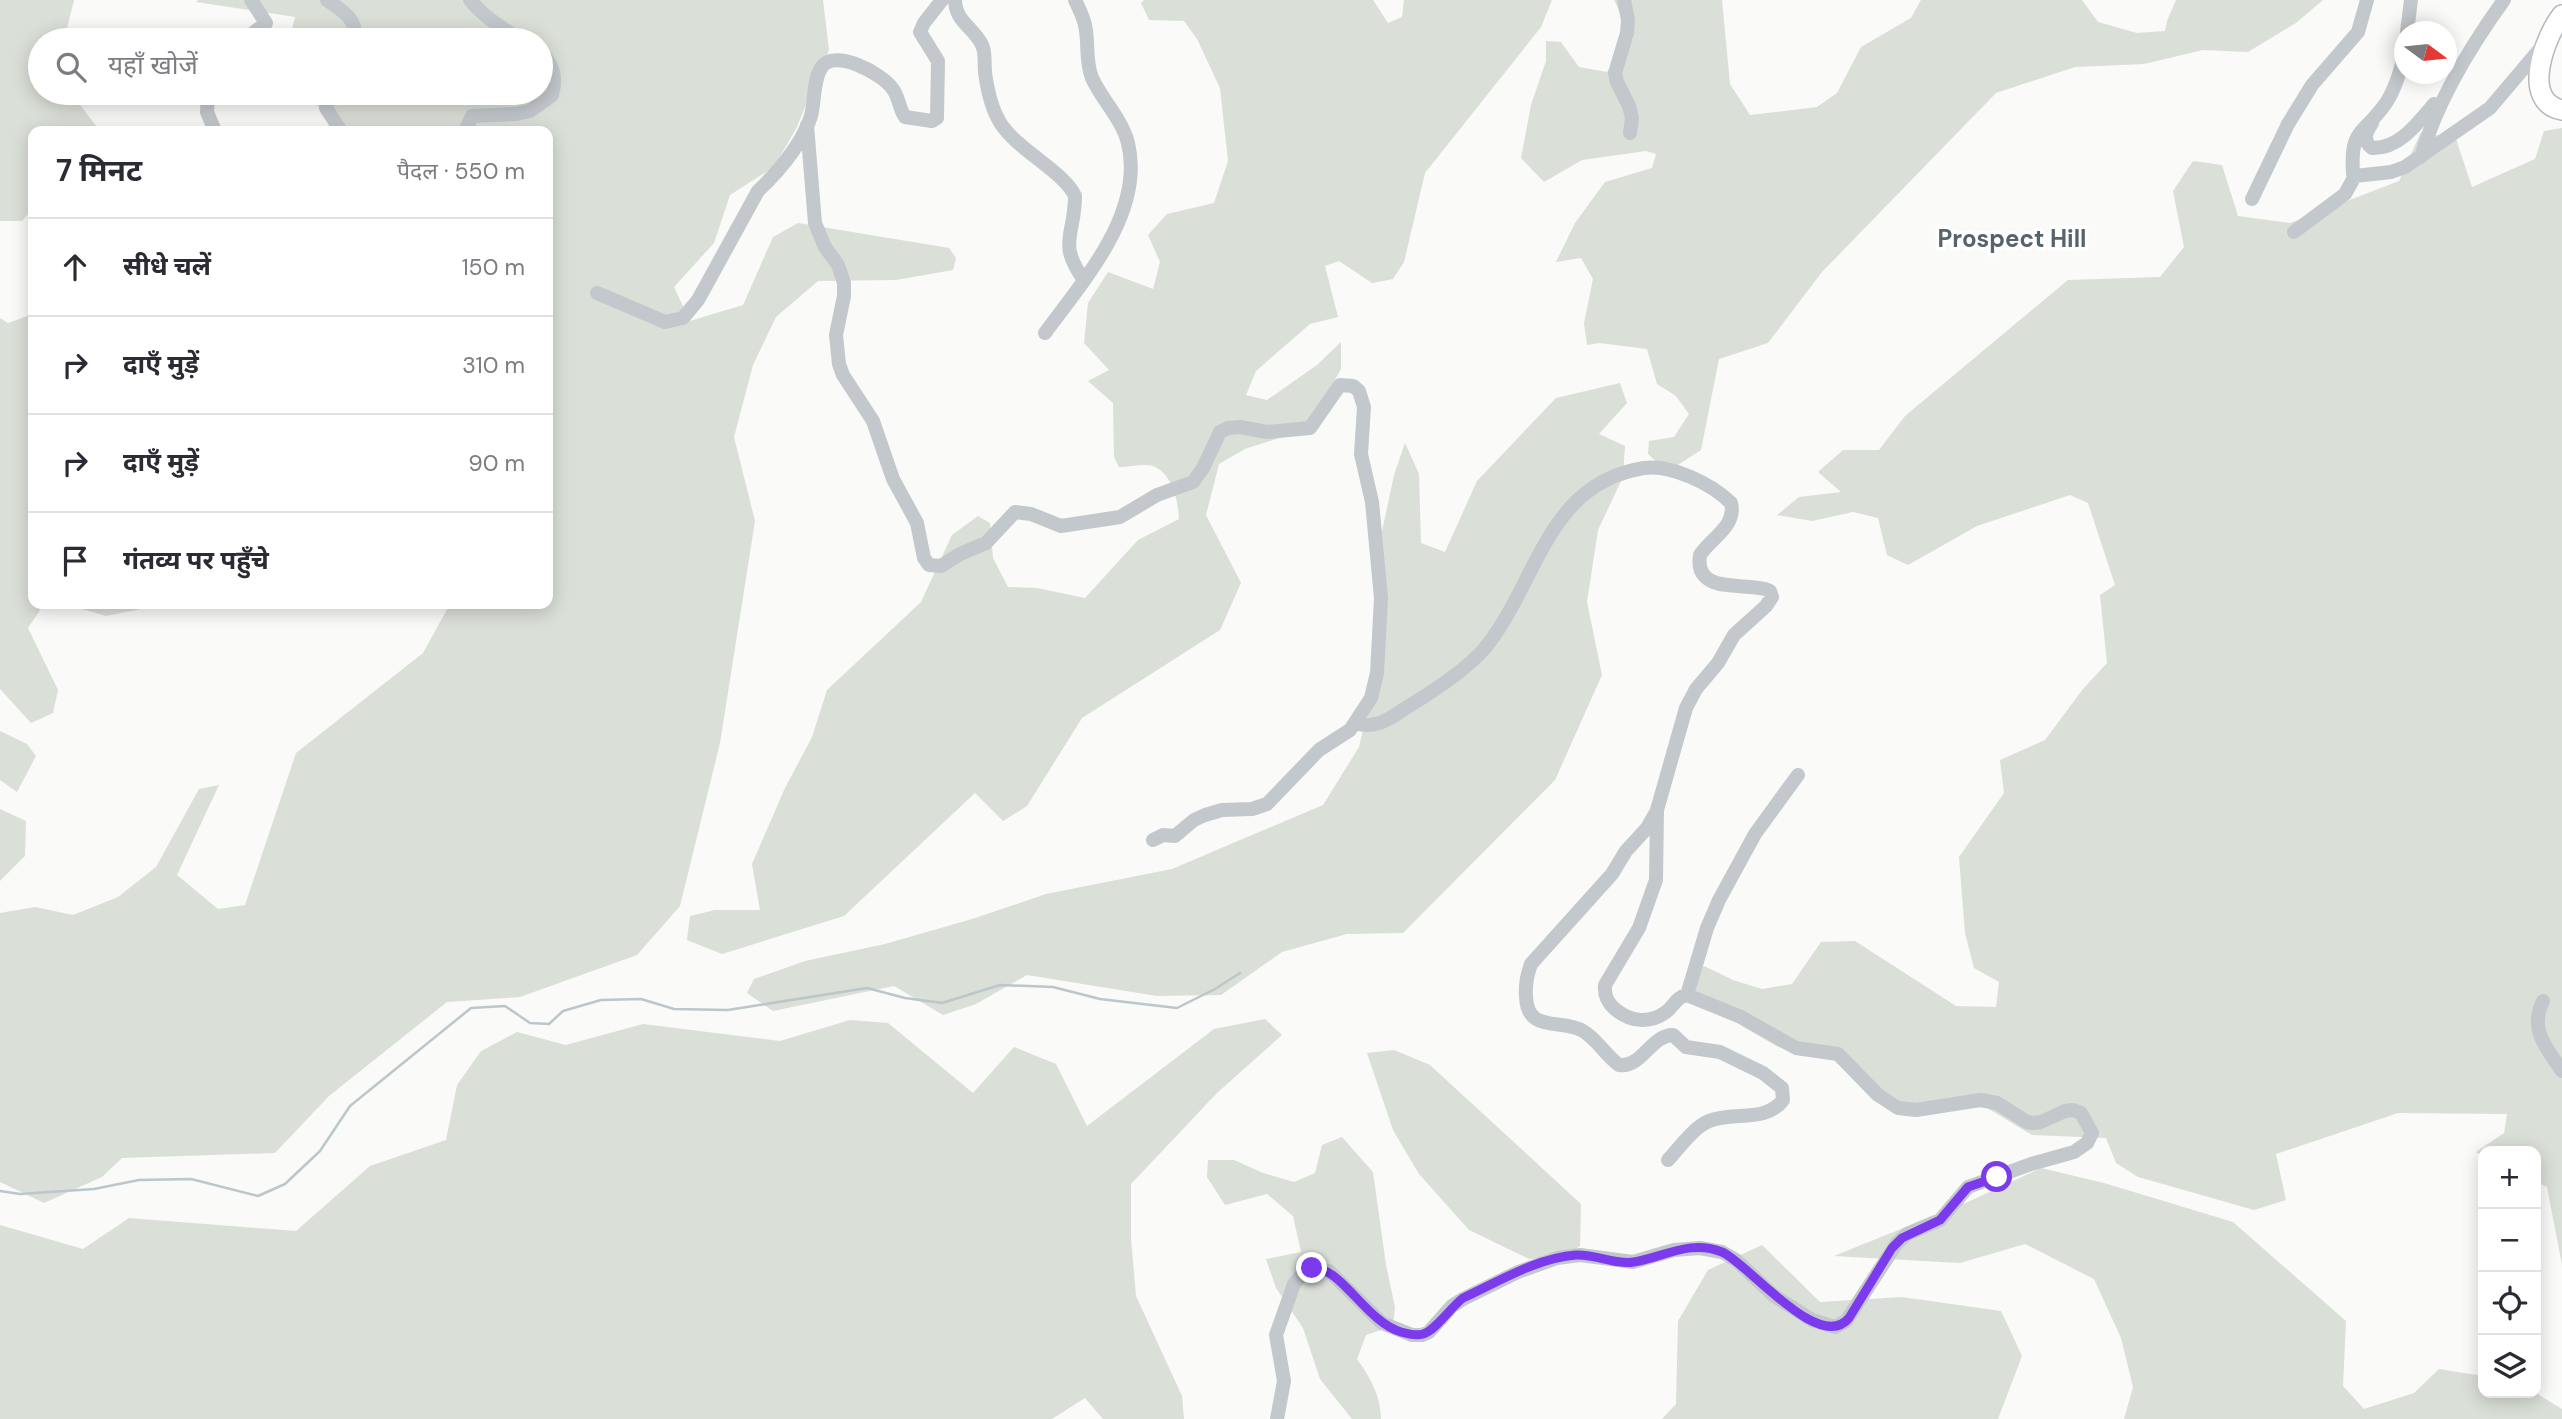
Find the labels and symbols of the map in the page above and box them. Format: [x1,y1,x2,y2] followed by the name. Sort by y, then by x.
[2394,21,2457,84] north arrow
[1938,223,2086,254] district label: Prospect Hill
[1981,1161,2012,1192] route start
[1296,1252,1327,1283] route end

